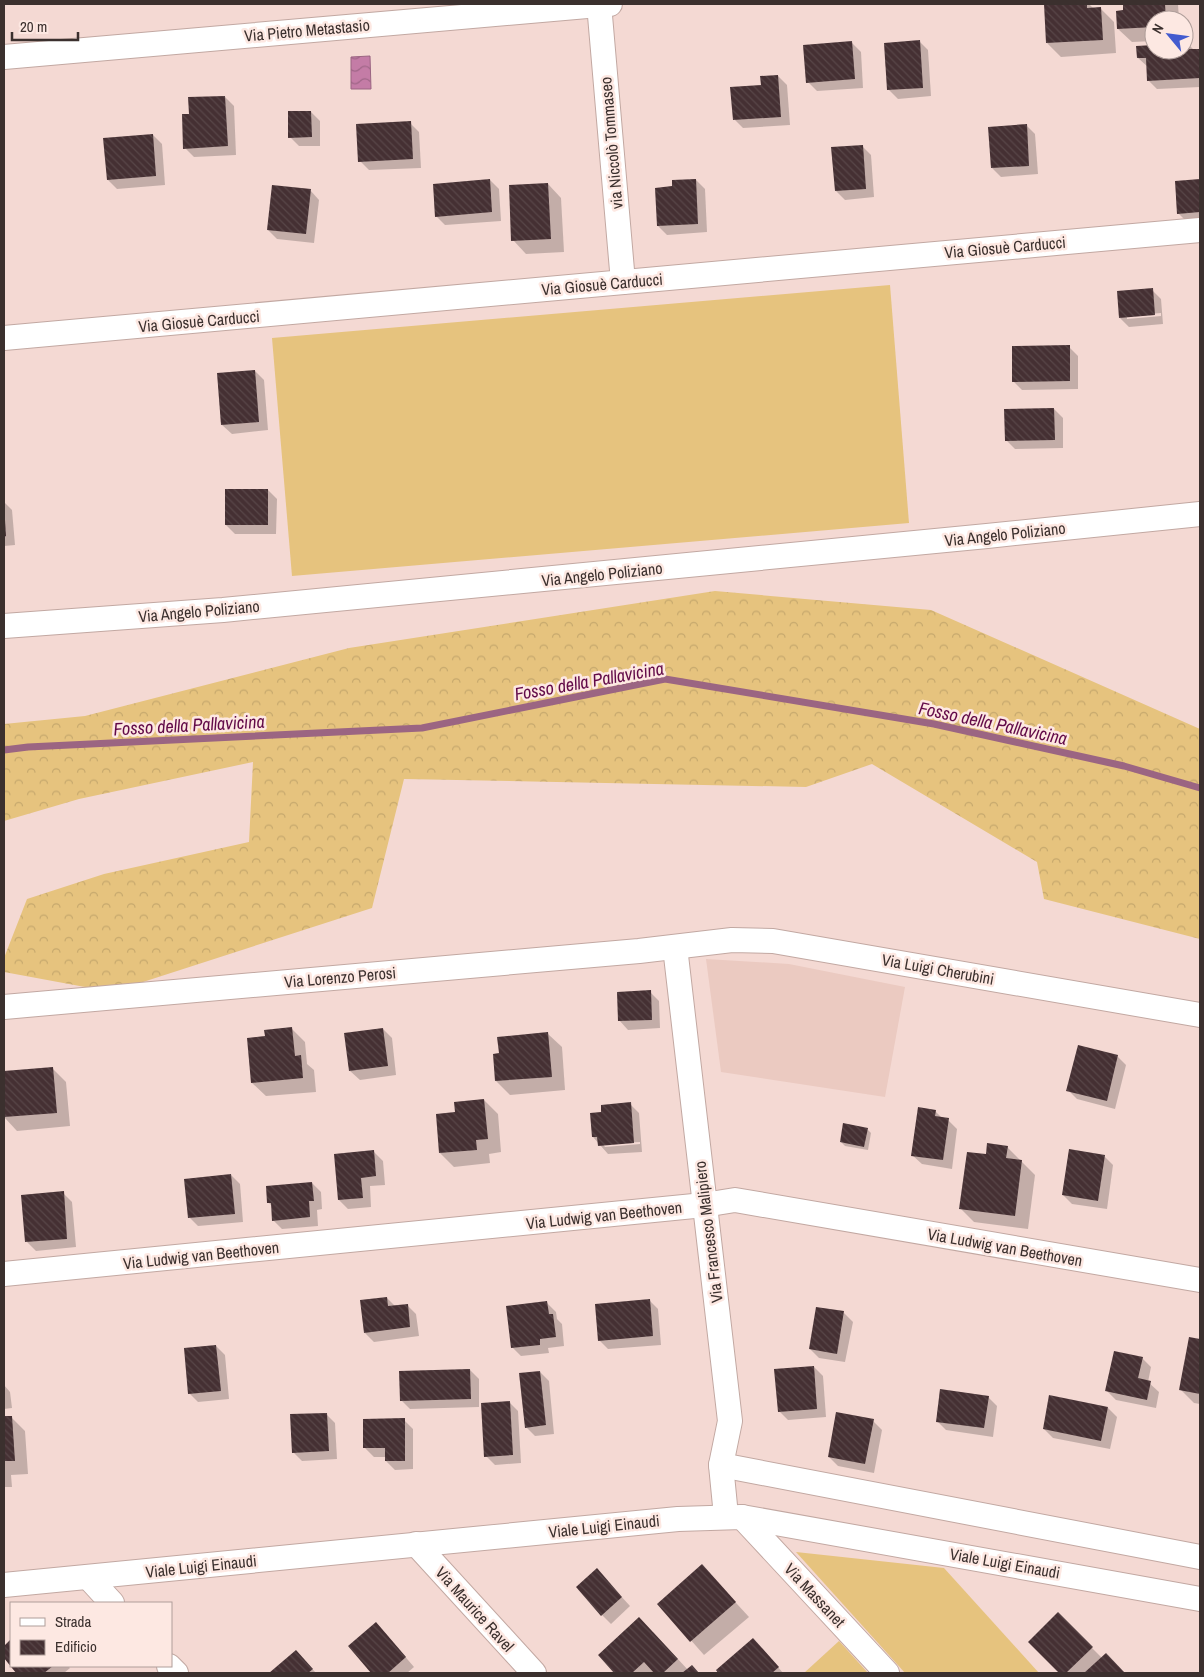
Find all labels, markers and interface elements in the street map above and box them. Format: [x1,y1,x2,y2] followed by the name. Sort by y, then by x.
[12,10,79,42] scale bar
[1144,10,1194,60] north arrow
[243,14,371,46] street label: Via Pietro Metastasio
[20,16,47,37] text: 20 m
[1148,21,1168,37] text: N
[594,76,628,210] street label: via Niccolò Tommaseo
[943,231,1067,263] street label: Via Giosuè Carducci
[540,268,664,300] street label: Via Giosuè Carducci
[137,305,261,337] street label: Via Giosuè Carducci
[943,517,1067,551] street label: Via Angelo Poliziano
[540,557,664,591] street label: Via Angelo Poliziano
[137,595,261,627] street label: Via Angelo Poliziano
[512,656,666,706] water label: Fosso della Pallavicina
[916,695,1070,751] water label: Fosso della Pallavicina
[113,709,265,741] water label: Fosso della Pallavicina
[880,948,996,990] street label: Via Luigi Cherubini
[283,961,397,993] street label: Via Lorenzo Perosi
[688,1160,728,1304] street label: Via Francesco Malipiero
[525,1196,683,1234] street label: Via Ludwig van Beethoven
[926,1223,1084,1271] street label: Via Ludwig van Beethoven
[122,1236,280,1274] street label: Via Ludwig van Beethoven
[547,1509,661,1543] street label: Viale Luigi Einaudi
[948,1542,1062,1584] street label: Viale Luigi Einaudi
[144,1549,258,1583] street label: Viale Luigi Einaudi
[780,1558,851,1632] street label: Via Massanet
[431,1562,519,1656] street label: Via Maurice Ravel
[10,1602,172,1667] legend
[55,1611,91,1632] text: Strada
[55,1636,97,1657] text: Edificio

